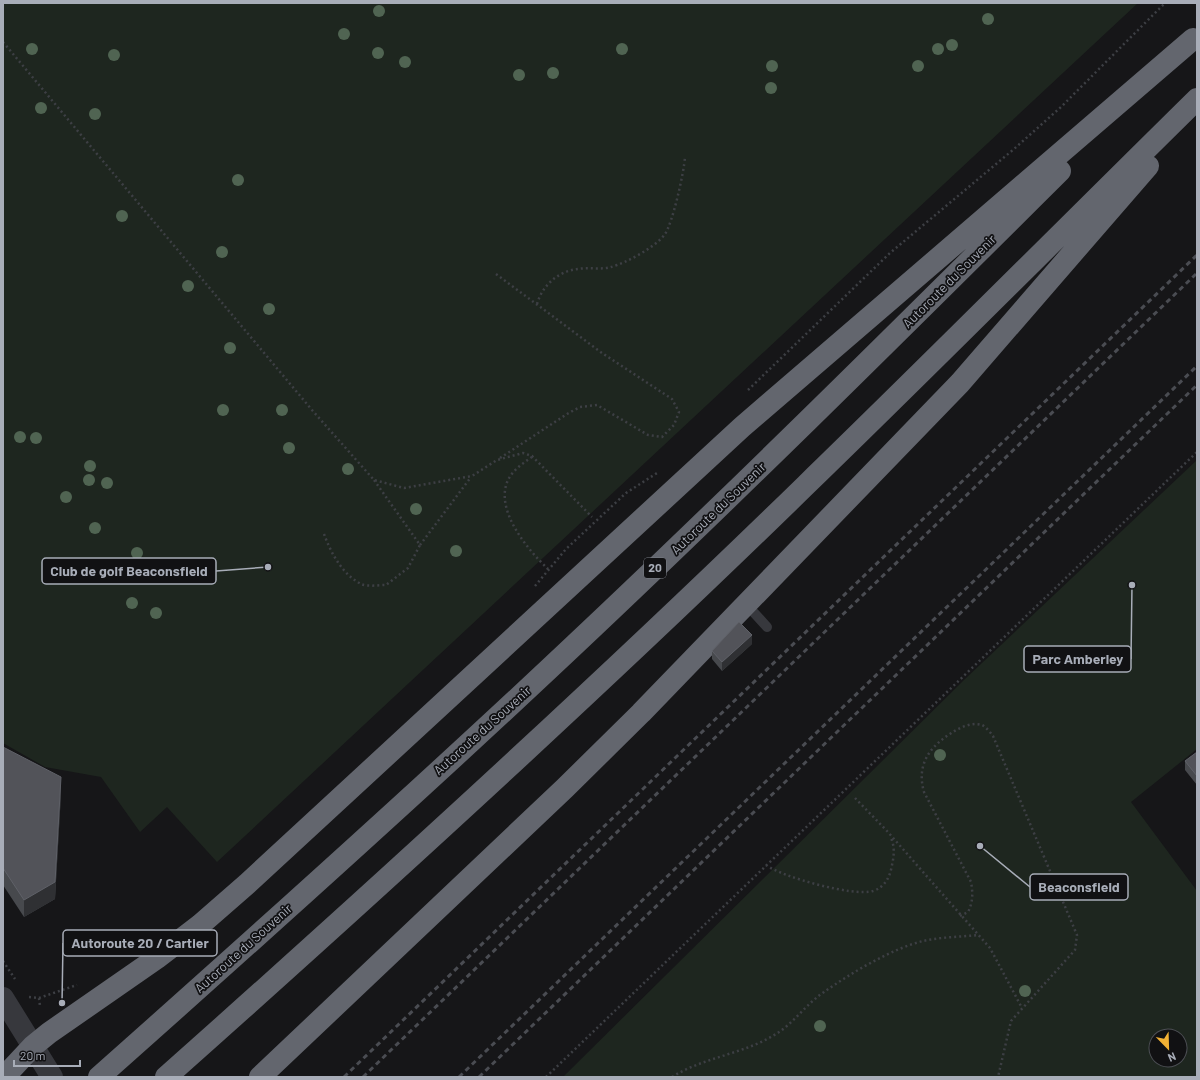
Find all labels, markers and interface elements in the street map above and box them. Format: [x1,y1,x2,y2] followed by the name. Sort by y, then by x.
[899,231,999,331] street label: Autoroute du Souvenir
[667,458,769,557] street label: Autoroute du Souvenir
[42,558,216,584] callout: Club de golf Beaconsfield
[644,558,666,578] road number: 20
[50,562,208,579] text: Club de golf Beaconsfield
[1024,646,1131,672] callout: Parc Amberley
[1033,650,1123,667] text: Parc Amberley
[430,682,534,778] street label: Autoroute du Souvenir
[1030,874,1128,900] callout: Beaconsfield
[1038,878,1120,895] text: Beaconsfield
[191,900,295,996] street label: Autoroute du Souvenir
[63,930,217,956] callout: Autoroute 20 / Cartier
[71,934,209,951] text: Autoroute 20 / Cartier
[1148,1028,1188,1068] north arrow
[14,1042,80,1068] scale bar
[20,1048,46,1062] text: 20 m
[1166,1050,1178,1065] text: N

